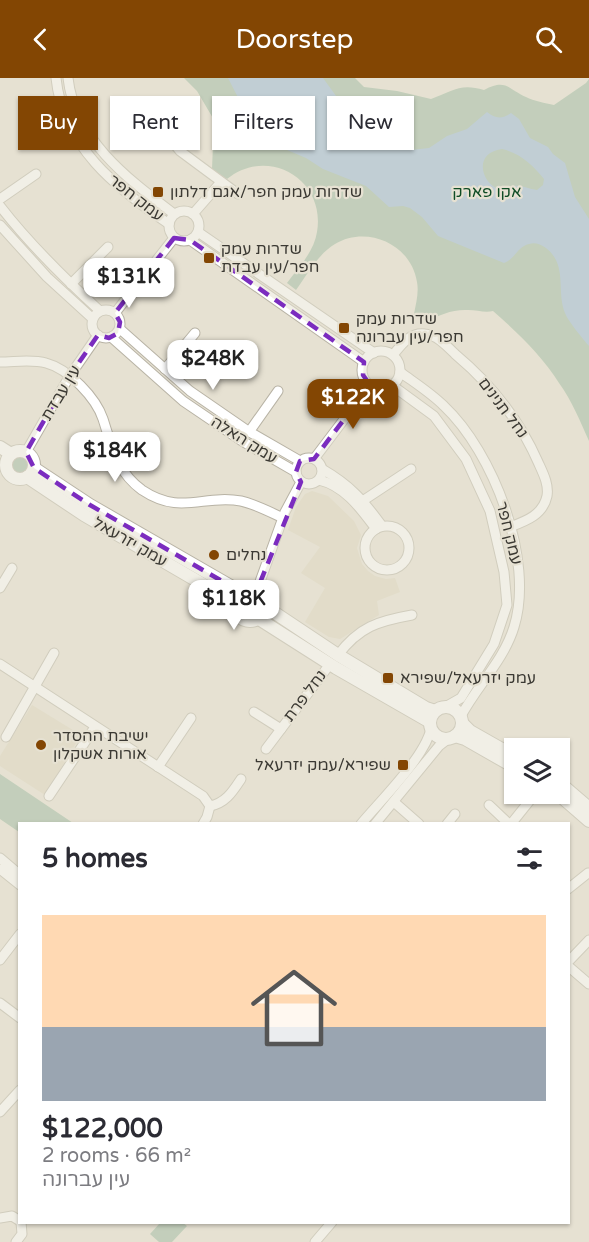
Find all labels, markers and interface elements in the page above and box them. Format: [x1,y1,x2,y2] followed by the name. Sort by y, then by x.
[24,23,57,56] icon: back
[235,23,354,56] text: Doorstep
[532,23,565,56] icon: search
[18,96,98,150] chip: Buy
[110,96,200,150] chip: Rent
[212,96,315,150] chip: Filters
[327,96,414,150] chip: New
[104,170,168,226] street label: עמק חפר
[170,182,362,202] place label: שדרות עמק חפר/אגם דלתון
[453,182,521,202] park label: אקו פארק
[151,185,165,199] marker: שדרות עמק חפר/אגם דלתון
[221,239,319,277] place label: שדרות עמק חפר/עין עבדת
[202,251,216,265] marker: שדרות עמק חפר/עין עבדת
[87,258,171,309] pin: $131K
[97,265,161,289] text: $131K
[356,309,464,347] place label: שדרות עמק חפר/עין עברונה
[337,321,351,335] marker: שדרות עמק חפר/עין עברונה
[171,340,255,391] pin: $248K
[181,347,245,371] text: $248K
[37,362,85,424] street label: עין עבדת
[474,374,532,442] street label: נחל תנינים
[311,379,395,430] pin: $122K
[321,386,385,410] text: $122K
[207,412,281,468] street label: עמק האלה
[73,432,157,483] pin: $184K
[83,439,147,463] text: $184K
[491,499,527,567] street label: עמק חפר
[89,513,171,571] street label: עמק יזרעאל
[226,545,266,565] place label: נחלים
[207,548,221,562] marker: נחלים
[192,580,276,631] pin: $118K
[202,587,266,611] text: $118K
[279,666,331,726] street label: נחל פרת
[400,668,536,688] place label: עמק יזרעאל/שפירא
[381,671,395,685] marker: עמק יזרעאל/שפירא
[53,726,149,764] place label: ישיבת ההסדר אורות אשקלון
[34,738,48,752] marker: ישיבת ההסדר אורות אשקלון
[504,738,570,804] map controls
[504,738,570,804] button: layers
[255,755,391,775] place label: שפירא/עמק יזרעאל
[396,758,410,772] marker: שפירא/עמק יזרעאל
[513,842,546,875] icon: filters
[42,843,148,874] text: 5 homes
[240,954,348,1062] icon: home
[42,1113,163,1144] text: $122,000
[42,1144,191,1168] text: 2 rooms · 66 m²
[42,1168,130,1192] text: עין עברונה

